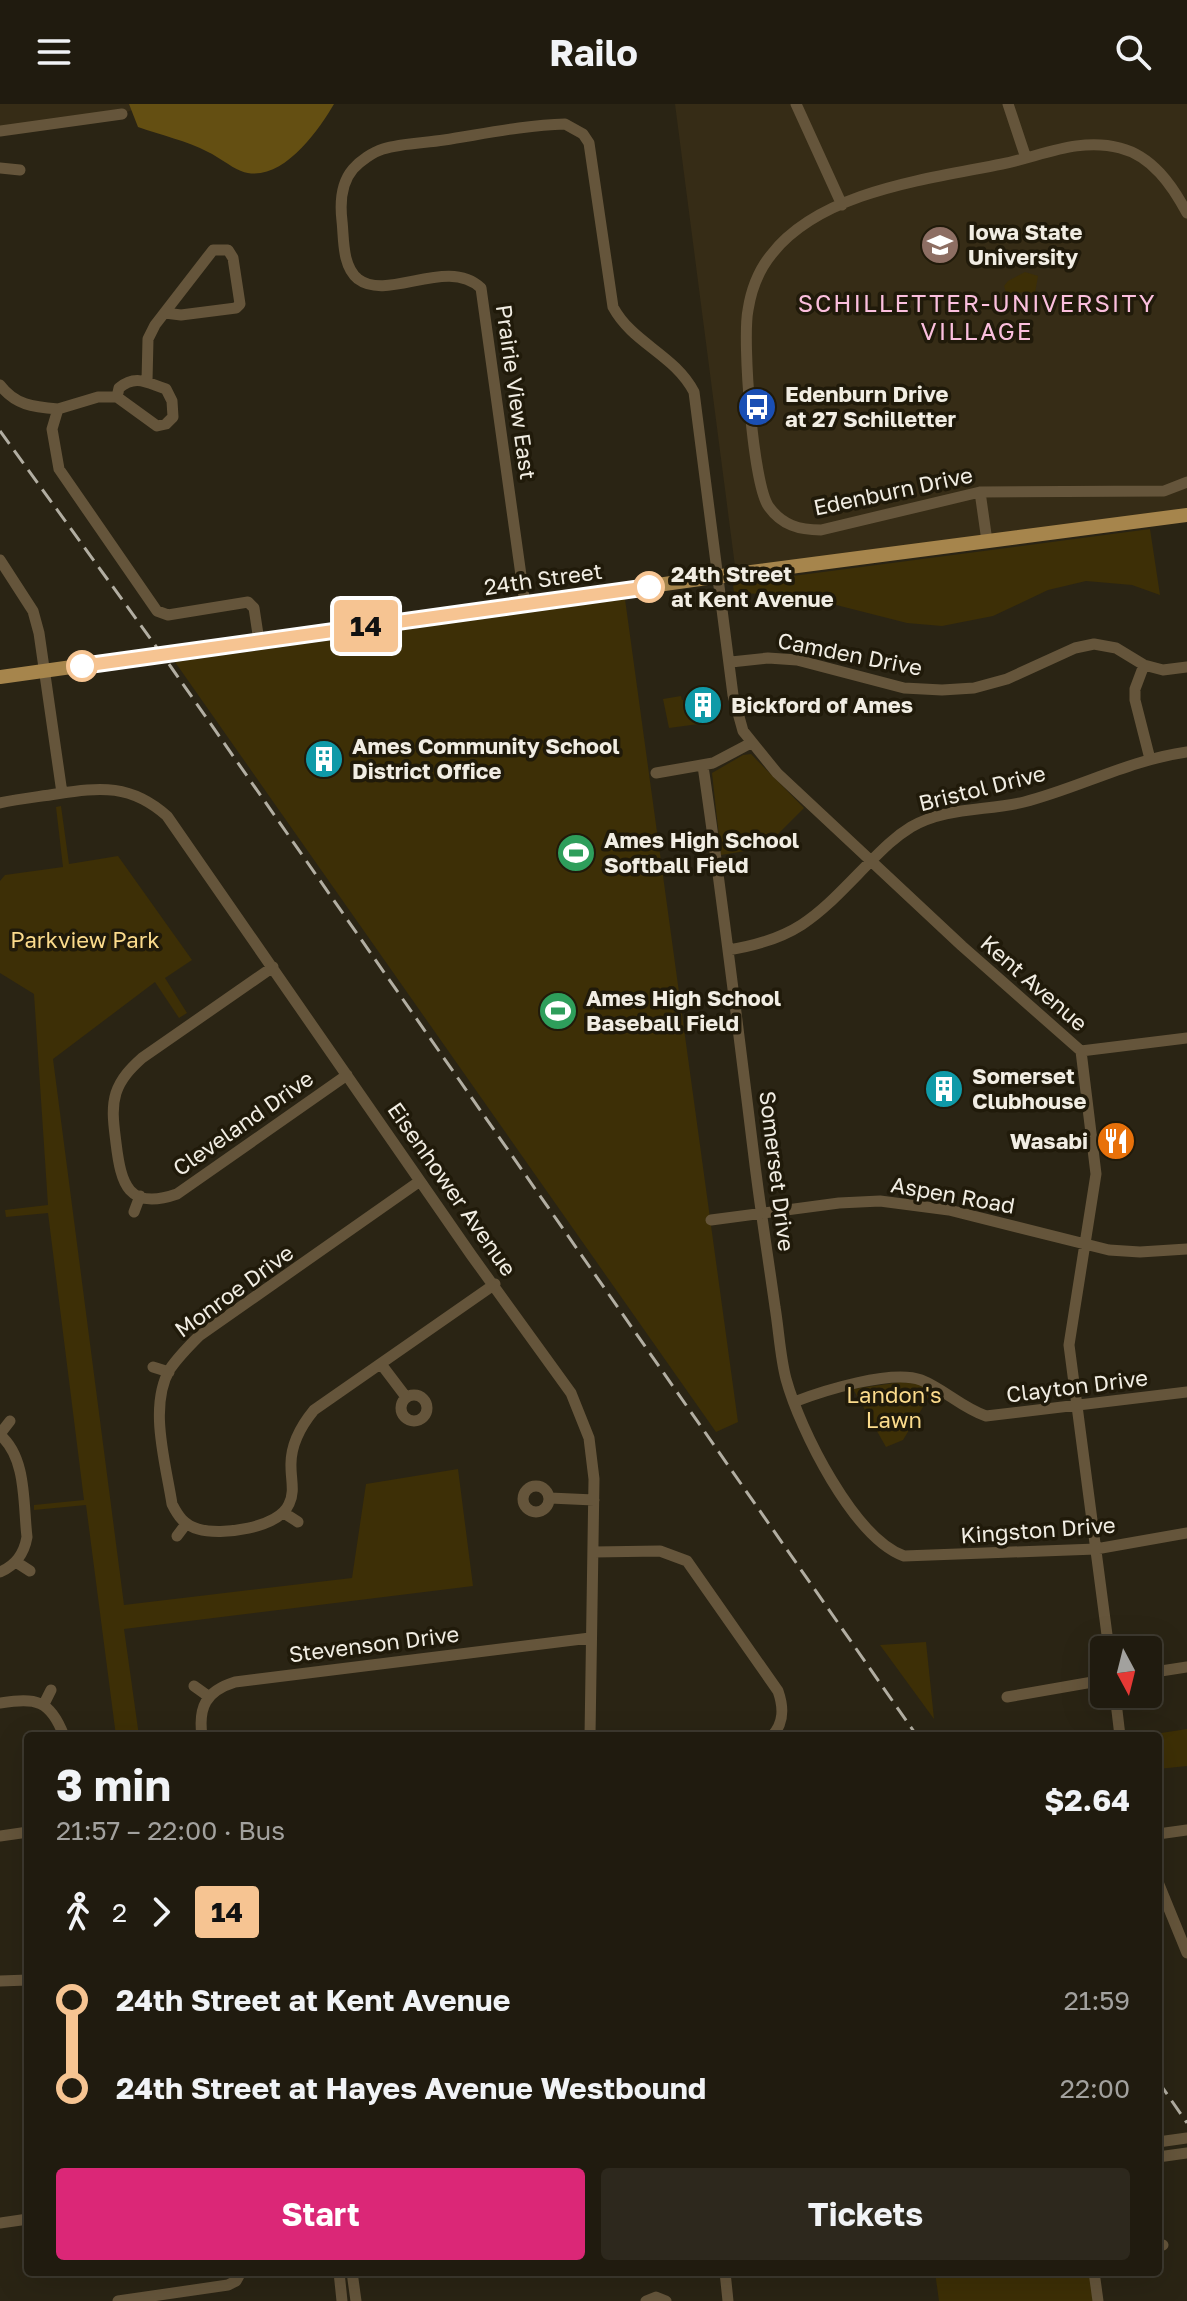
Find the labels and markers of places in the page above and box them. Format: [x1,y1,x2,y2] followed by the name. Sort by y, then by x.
[968,218,1082,270] place label: Iowa State University
[919,224,961,266] school or university icon: Iowa State University
[785,380,957,432] place label: Edenburn Drive at 27 Schilletter
[736,386,778,428] bus stop icon: Edenburn Drive at 27 Schilletter
[671,560,834,612] place label: 24th Street at Kent Avenue
[634,572,664,602] marker: 24th Street at Kent Avenue
[67,651,97,681] unlabelled marker
[682,684,724,726] building icon: Bickford of Ames
[731,691,913,718] place label: Bickford of Ames
[352,732,620,784] place label: Ames Community School District Office
[303,738,345,780] building icon: Ames Community School District Office
[604,826,799,878] place label: Ames High School Softball Field
[555,832,597,874] sports icon: Ames High School Softball Field
[586,984,781,1036] place label: Ames High School Baseball Field
[537,990,579,1032] sports icon: Ames High School Baseball Field
[972,1062,1087,1114] place label: Somerset Clubhouse
[923,1068,965,1110] building icon: Somerset Clubhouse
[1095,1120,1137,1162] restaurant icon: Wasabi
[1010,1127,1088,1154] place label: Wasabi

